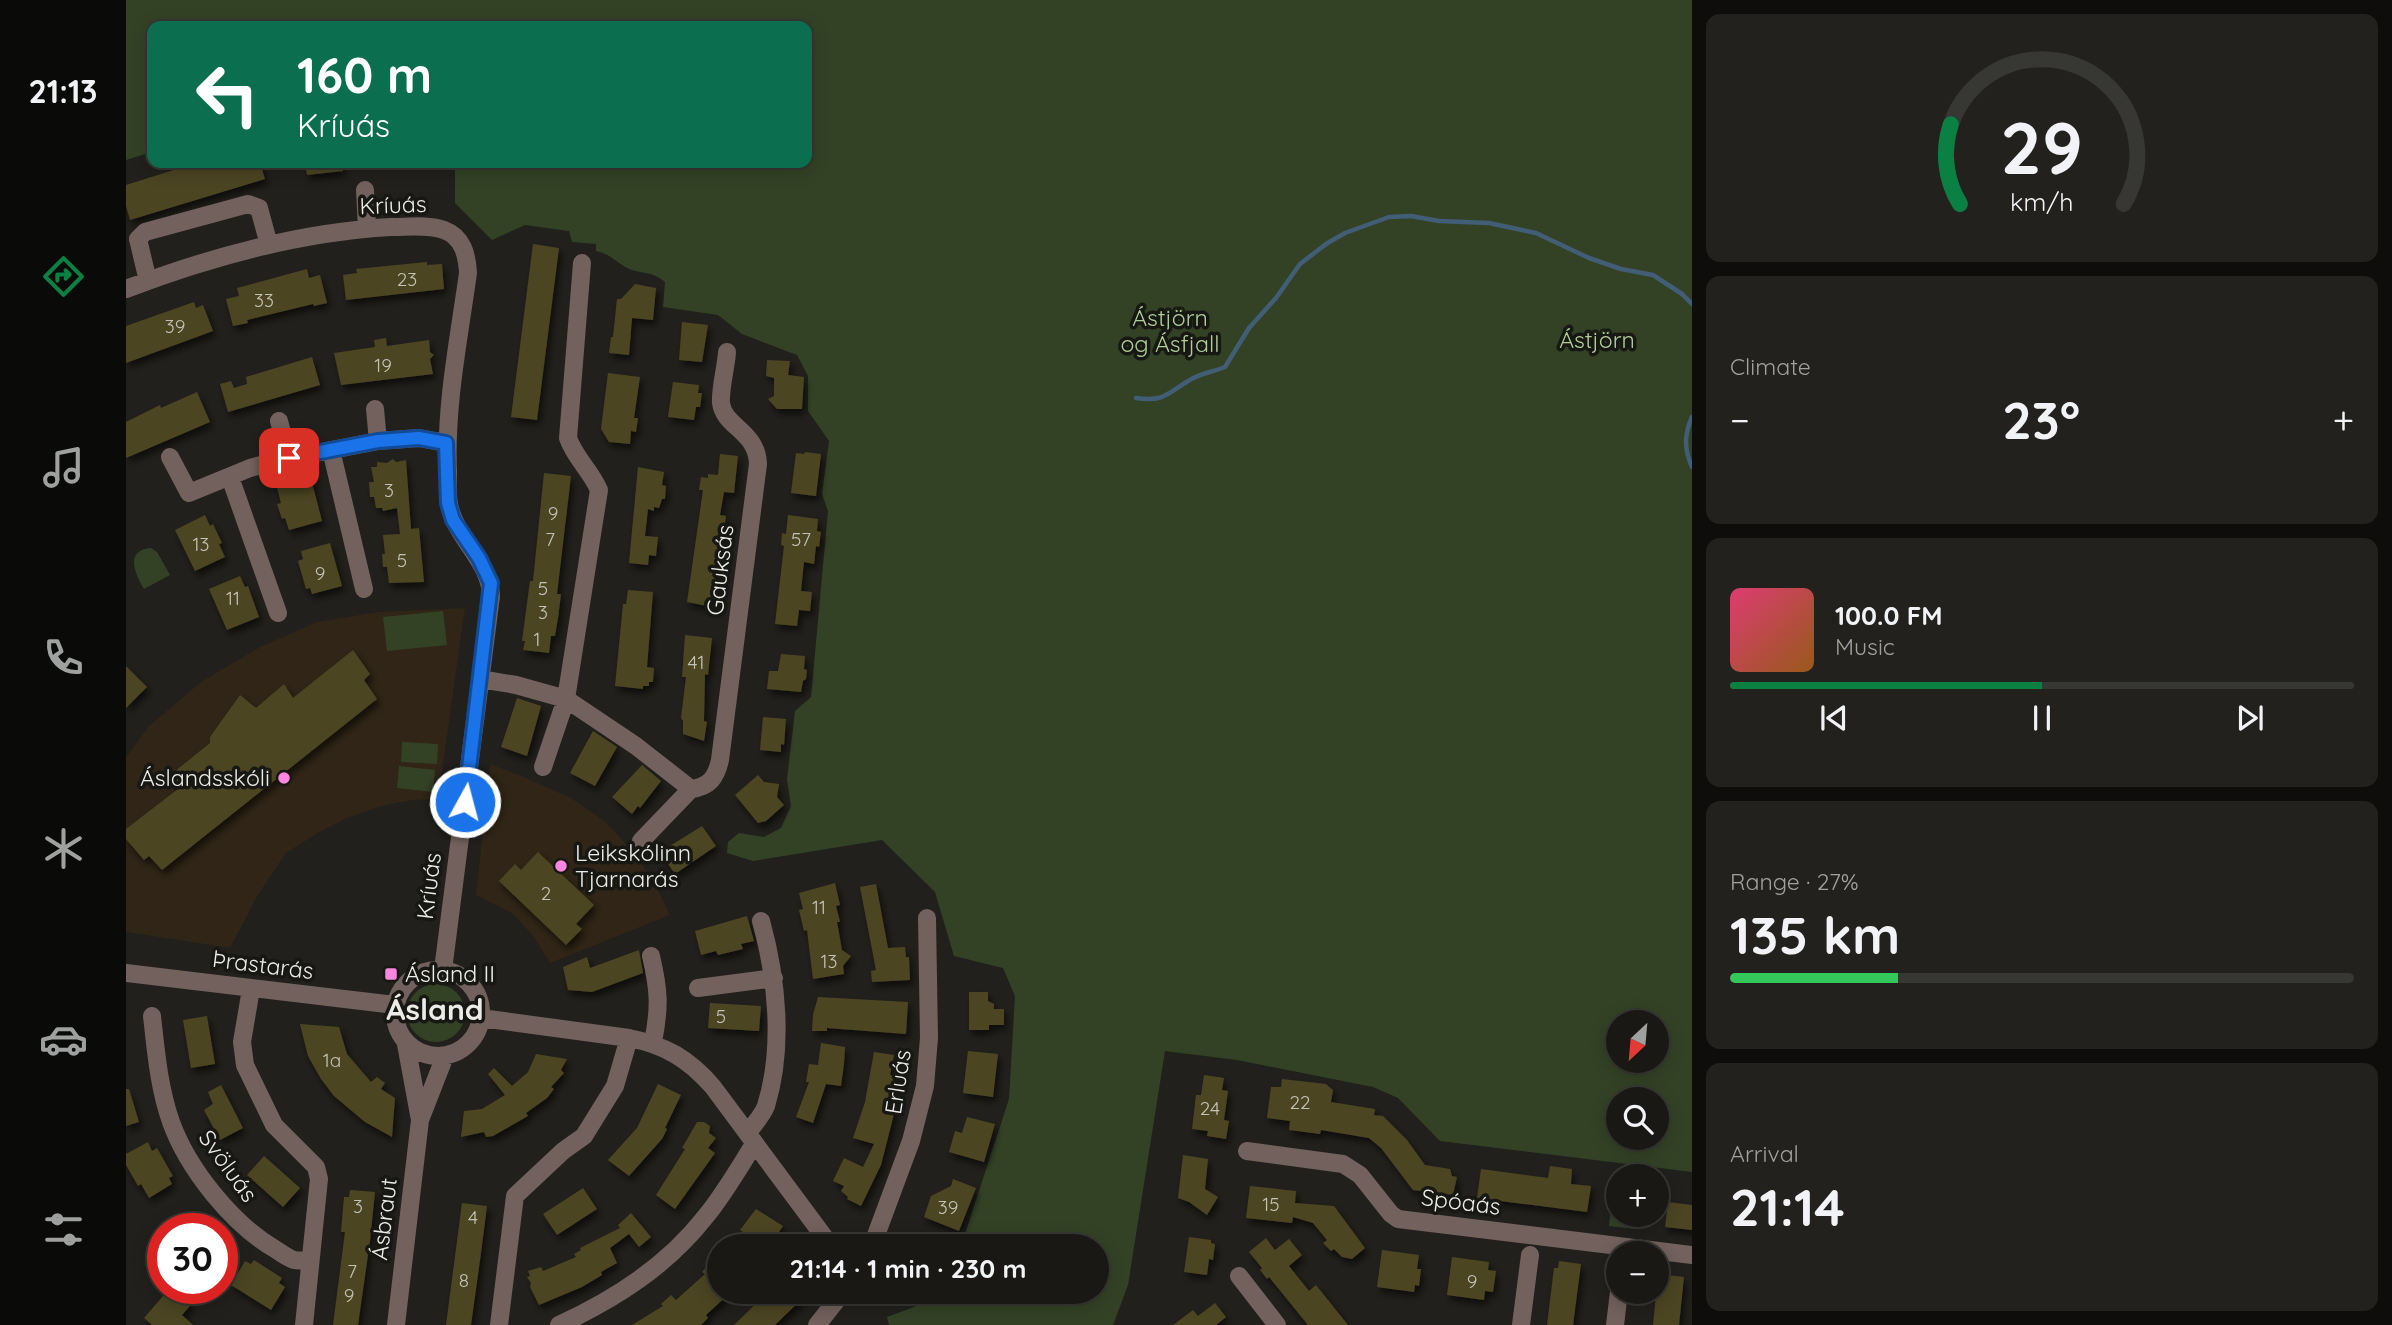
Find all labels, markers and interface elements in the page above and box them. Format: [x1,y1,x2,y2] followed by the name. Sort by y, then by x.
[297,44,432,105] text: 160 m
[182,49,273,140] icon: left
[28,71,98,111] text: 21:13
[2001,101,2083,192] text: 29
[297,105,390,145] text: Kríuás
[2010,186,2074,217] text: km/h
[359,189,427,220] street label: Kríuás
[39,252,88,301] icon: directions
[397,267,417,291] house number: 23
[254,288,274,312] house number: 33
[1120,303,1220,358] park label: Ástjörn og Ásfjall
[165,314,185,338] house number: 39
[1559,325,1635,354] park label: Ástjörn
[1730,352,1811,381] text: Climate
[374,353,392,377] house number: 19
[2002,387,2080,452] text: 23°
[1730,396,1750,444] text: −
[2333,396,2354,444] text: +
[259,428,319,488] pin
[270,439,308,477] icon: arrive
[39,443,88,492] icon: music
[384,478,394,502] house number: 3
[548,501,558,525] house number: 9
[700,523,739,617] street label: Gauksás
[545,527,555,551] house number: 7
[791,527,811,551] house number: 57
[193,532,210,556] house number: 13
[397,548,407,572] house number: 5
[315,561,325,585] house number: 9
[538,576,548,600] house number: 5
[226,586,240,610] house number: 11
[1835,599,1943,632] text: 100.0 FM
[538,600,548,624] house number: 3
[533,627,541,651] house number: 1
[1835,632,1895,661] text: Music
[39,633,88,682] icon: phone
[688,650,704,674] house number: 41
[1815,699,1853,737] icon: previous
[2023,699,2061,737] icon: pause
[2231,699,2269,737] icon: next
[140,763,270,792] place label: Áslandsskóli
[428,765,502,839] position arrow
[276,770,292,786] marker: Áslandsskóli
[39,824,88,873] icon: climate
[575,838,691,893] place label: Leikskólinn Tjarnarás
[410,851,447,921] street label: Kríuás
[553,858,569,874] marker: Leikskólinn Tjarnarás
[1730,867,1859,896] text: Range · 27%
[541,881,551,905] house number: 2
[812,895,826,919] house number: 11
[1730,902,1900,967] text: 135 km
[211,944,315,985] street label: Þrastarás
[821,949,838,973] house number: 13
[405,959,495,988] place label: Ásland II
[383,966,399,982] marker: Ásland II
[386,990,484,1028] district label: Ásland
[716,1004,726,1028] house number: 5
[1606,1010,1670,1073] north arrow
[1606,1010,1669,1304] map controls
[39,1015,88,1064] icon: car
[323,1048,341,1072] house number: 1a
[878,1048,917,1116] street label: Erluás
[1606,1087,1669,1150] button: search
[1289,1090,1311,1114] house number: 22
[1200,1096,1220,1120] house number: 24
[193,1124,264,1207] street label: Svöluás
[1730,1139,1799,1168] text: Arrival
[1606,1164,1669,1227] button: +
[1730,1174,1845,1239] text: 21:14
[364,1176,403,1262] street label: Ásbraut
[1420,1182,1502,1221] street label: Spóaás
[1262,1192,1280,1216] house number: 15
[353,1194,363,1218] house number: 3
[938,1195,958,1219] house number: 39
[39,1205,88,1254] icon: filters
[468,1205,478,1229] house number: 4
[147,1213,238,1304] speed limit sign: 30
[1606,1241,1669,1304] button: −
[789,1252,1027,1285] text: 21:14 · 1 min · 230 m
[347,1259,357,1283] house number: 7
[459,1268,469,1292] house number: 8
[1467,1269,1477,1293] house number: 9
[344,1283,354,1307] house number: 9

